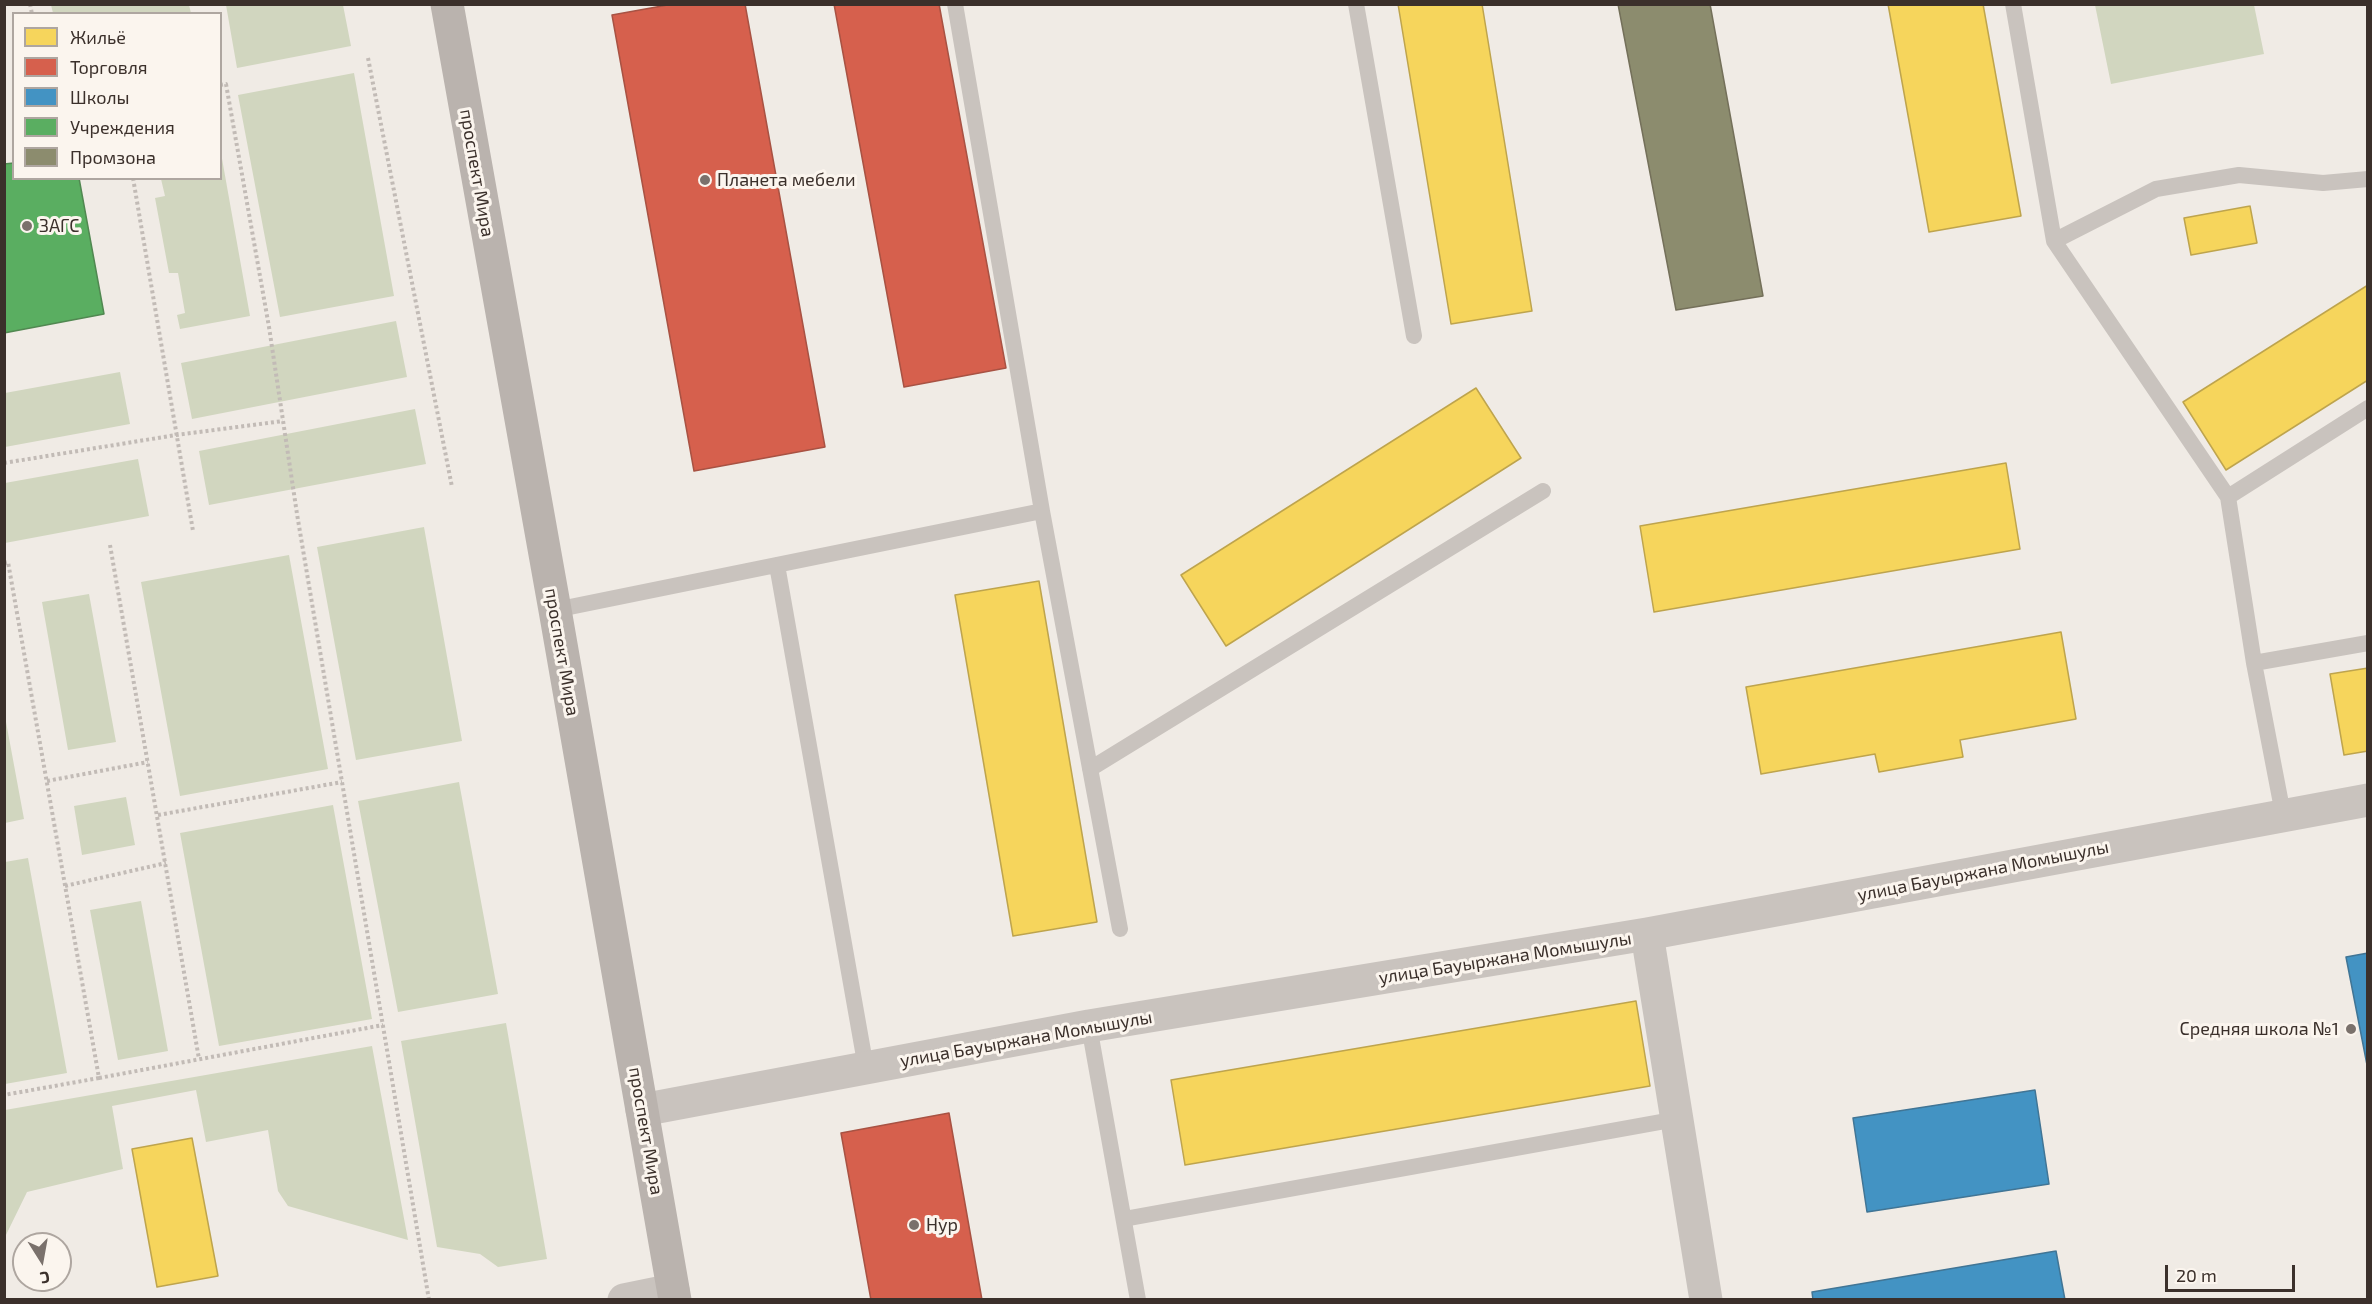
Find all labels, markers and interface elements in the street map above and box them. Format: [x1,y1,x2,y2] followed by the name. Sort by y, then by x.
[12,12,222,180] legend
[70,26,126,48] text: Жильё
[70,56,148,78] text: Торговля
[70,86,130,108] text: Школы
[455,107,499,239] street label: проспект Мира
[70,116,175,138] text: Учреждения
[70,146,156,168] text: Промзона
[717,169,856,191] place label: Планета мебели
[698,173,712,187] marker: Планета мебели
[39,215,79,237] place label: ЗАГС
[20,219,34,233] marker: ЗАГС
[540,586,584,718] street label: проспект Мира
[1855,836,2111,906] street label: улица Бауыржана Момышулы
[1377,927,1633,989] street label: улица Бауыржана Момышулы
[898,1006,1154,1072] street label: улица Бауыржана Момышулы
[2179,1018,2339,1040] place label: Средняя школа №1
[2344,1022,2358,1036] marker: Средняя школа №1
[624,1065,668,1197] street label: проспект Мира
[926,1214,958,1236] place label: Нур
[907,1218,921,1232] marker: Нур
[12,1232,72,1292] north arrow
[2168,1253,2298,1291] scale bar
[2176,1264,2217,1286] text: 20 m
[39,1268,52,1288] text: С

